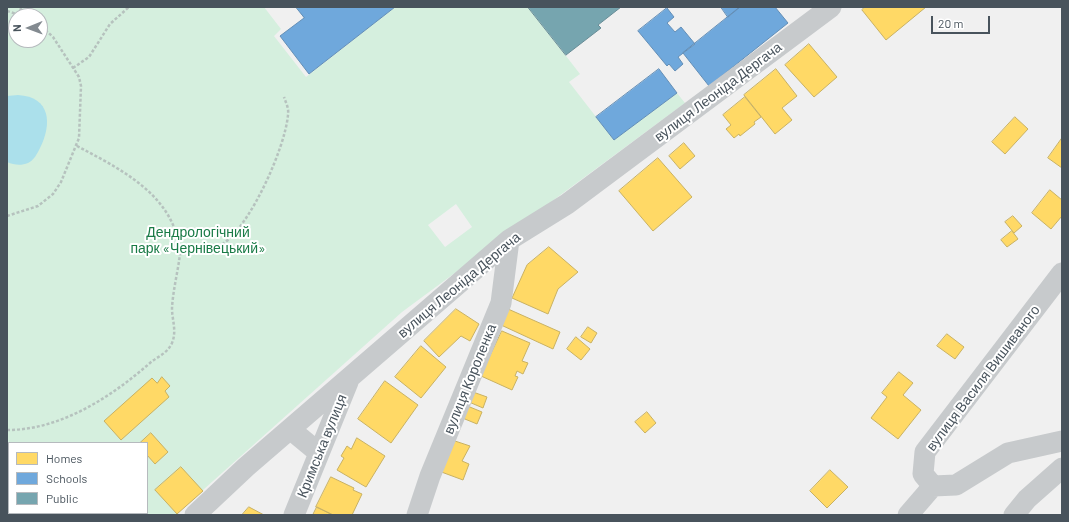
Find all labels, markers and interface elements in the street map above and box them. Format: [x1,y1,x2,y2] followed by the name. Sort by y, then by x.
[8,8,48,48] north arrow
[933,8,992,34] scale bar
[938,16,964,30] text: 20 m
[10,24,23,32] text: N
[651,39,785,145] street label: вулиця Леоніда Дергача
[130,224,266,256] park label: Дендрологічний парк «Чернівецький»
[394,229,524,341] street label: вулиця Леоніда Дергача
[923,302,1043,454] street label: вулиця Василя Вишиваного
[440,321,500,437] street label: вулиця Короленка
[294,392,350,500] street label: Кримська вулиця
[8,442,148,514] legend
[46,451,82,465] text: Homes
[46,471,87,485] text: Schools
[46,491,78,505] text: Public

